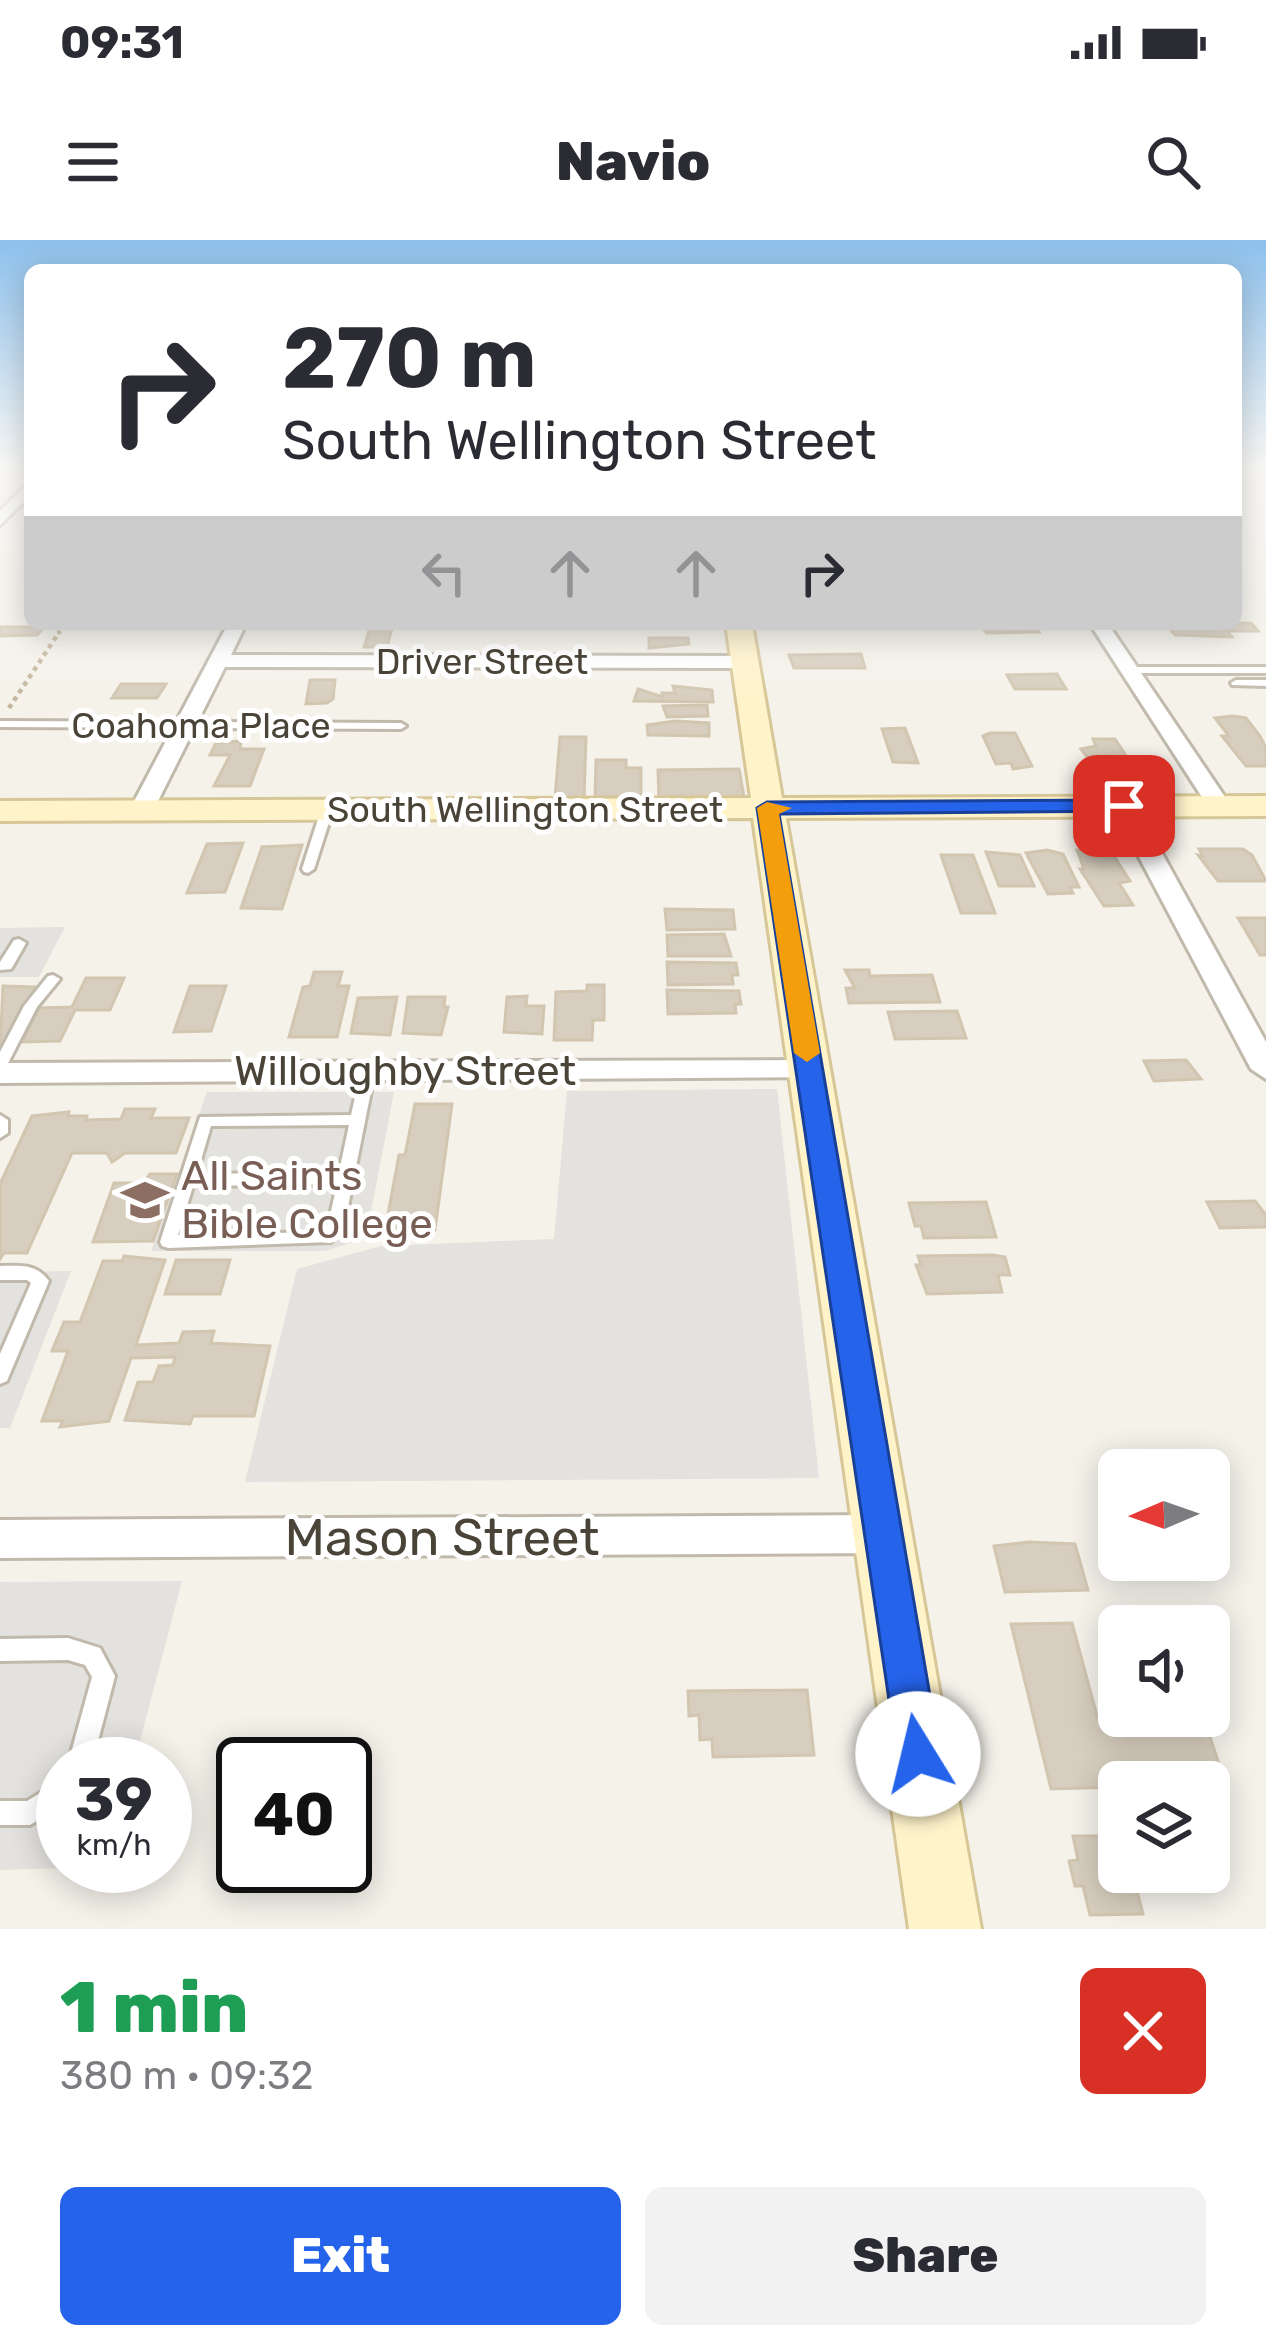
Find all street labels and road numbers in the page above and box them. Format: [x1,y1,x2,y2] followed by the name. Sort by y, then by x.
[376,640,588,683] street label: Driver Street
[71,704,331,747] street label: Coahoma Place
[327,788,723,831] street label: South Wellington Street
[234,1046,576,1096] street label: Willoughby Street
[285,1507,599,1568] street label: Mason Street

